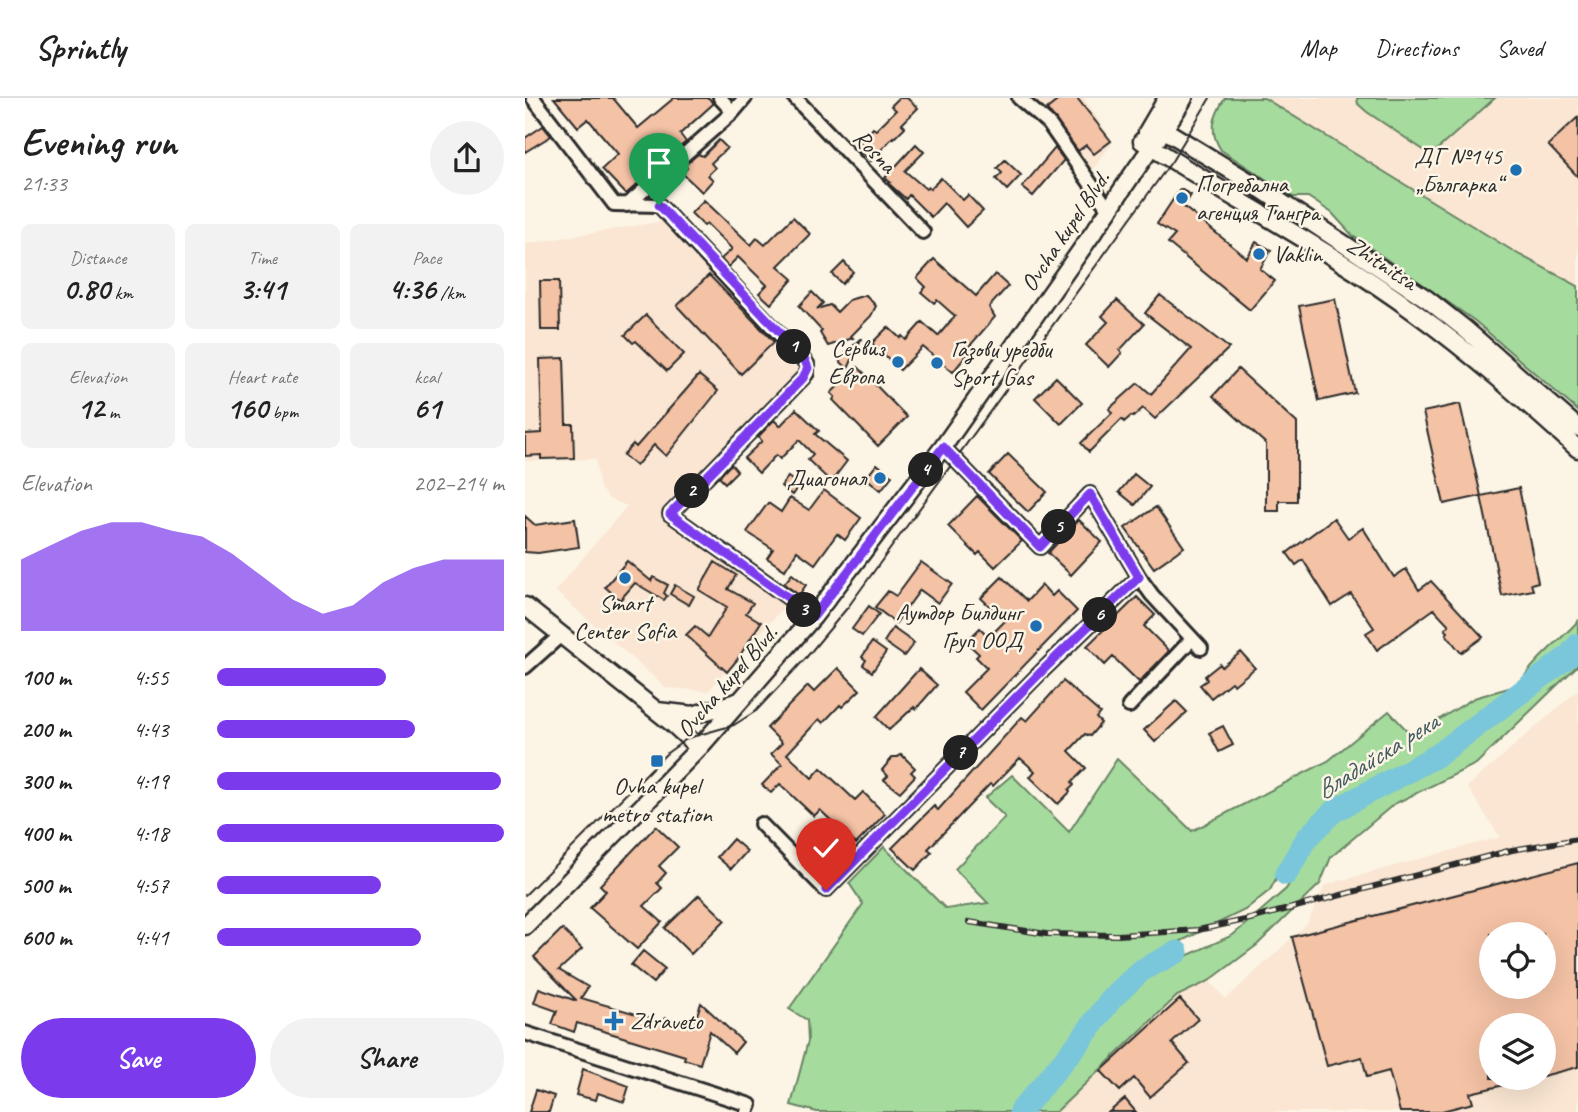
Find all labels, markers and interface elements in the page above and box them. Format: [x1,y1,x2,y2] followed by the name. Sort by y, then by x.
[35,27,125,69] text: Sprintly
[1300,33,1337,63] text: Map
[1375,33,1458,63] text: Directions
[1496,33,1543,63] text: Saved
[21,119,177,166] text: Evening run
[430,121,504,195] button: share
[847,123,904,180] street label: Rosna
[629,133,689,205] pin
[1414,141,1508,199] place label: ДГ №145 „Българка“
[640,144,678,182] icon: arrive
[1508,162,1524,178] marker: ДГ №145 „Българка“
[1014,165,1117,297] street label: Ovcha kupel Blvd.
[21,169,67,198] text: 21:33
[1196,169,1322,227] place label: Погребална агенция Тангра
[1174,190,1190,206] marker: Погребална агенция Тангра
[1341,229,1424,298] street label: Zhitnitsa
[1273,239,1323,269] place label: Vaklin
[70,246,127,270] text: Distance
[248,246,277,270] text: Time
[412,246,441,270] text: Pace
[1251,246,1267,262] marker: Vaklin
[63,270,110,308] text: 0.80
[239,270,286,308] text: 3:41
[389,270,436,308] text: 4:36
[110,281,133,305] text: km
[436,281,465,305] text: /km
[777,330,811,364] pin: 1
[828,333,886,391] place label: Сервиз Европа
[789,334,798,358] text: 1
[951,334,1054,392] place label: Газови уредби Sport Gas
[890,354,906,370] marker: Сервиз Европа
[929,355,945,371] marker: Газови уредби Sport Gas
[69,365,127,389] text: Elevation
[228,365,297,389] text: Heart rate
[414,365,439,389] text: kcal
[77,389,104,427] text: 12
[227,389,268,427] text: 160
[413,389,441,427] text: 61
[104,400,119,424] text: m
[268,400,298,424] text: bpm
[909,452,943,488] pin: 4
[921,457,930,481] text: 4
[787,463,868,493] place label: Диагонал
[21,469,92,498] text: Elevation
[413,469,504,498] text: 202–214 m
[872,470,888,486] marker: Диагонал
[675,474,709,508] pin: 2
[687,478,696,502] text: 2
[1041,510,1077,544] pin: 5
[1054,514,1063,538] text: 5
[617,570,633,586] marker: Smart Center Sofia
[574,588,677,646] place label: Smart Center Sofia
[787,592,821,628] pin: 3
[799,597,808,621] text: 3
[896,597,1025,655] place label: Аутдор Билдинг Груп ООД
[1083,598,1117,632] pin: 6
[1095,602,1104,626] text: 6
[670,618,784,743] street label: Ovcha kupel Blvd.
[1028,618,1044,634] marker: Аутдор Билдинг Груп ООД
[21,663,71,692] text: 100 m
[133,663,169,692] text: 4:55
[1310,704,1447,807] water label: Владайска река
[21,715,71,744] text: 200 m
[133,715,169,744] text: 4:43
[943,736,978,770] pin: 7
[956,740,965,764] text: 7
[649,753,665,769] marker: Ovha kupel metro station
[21,767,71,796] text: 300 m
[133,767,169,796] text: 4:19
[602,771,713,829] place label: Ovha kupel metro station
[796,818,856,890] pin
[21,819,71,848] text: 400 m
[133,819,169,848] text: 4:18
[807,829,845,867] icon: check
[21,871,70,900] text: 500 m
[133,871,169,900] text: 4:57
[1479,922,1556,1090] map controls
[1479,922,1556,999] button: locate
[21,923,71,952] text: 600 m
[133,923,169,952] text: 4:41
[630,1006,704,1036] place label: Zdraveto
[604,1011,624,1031] marker: Zdraveto
[1479,1013,1556,1090] button: layers
[21,1018,256,1098] button: Save
[270,1018,504,1098] button: Share

